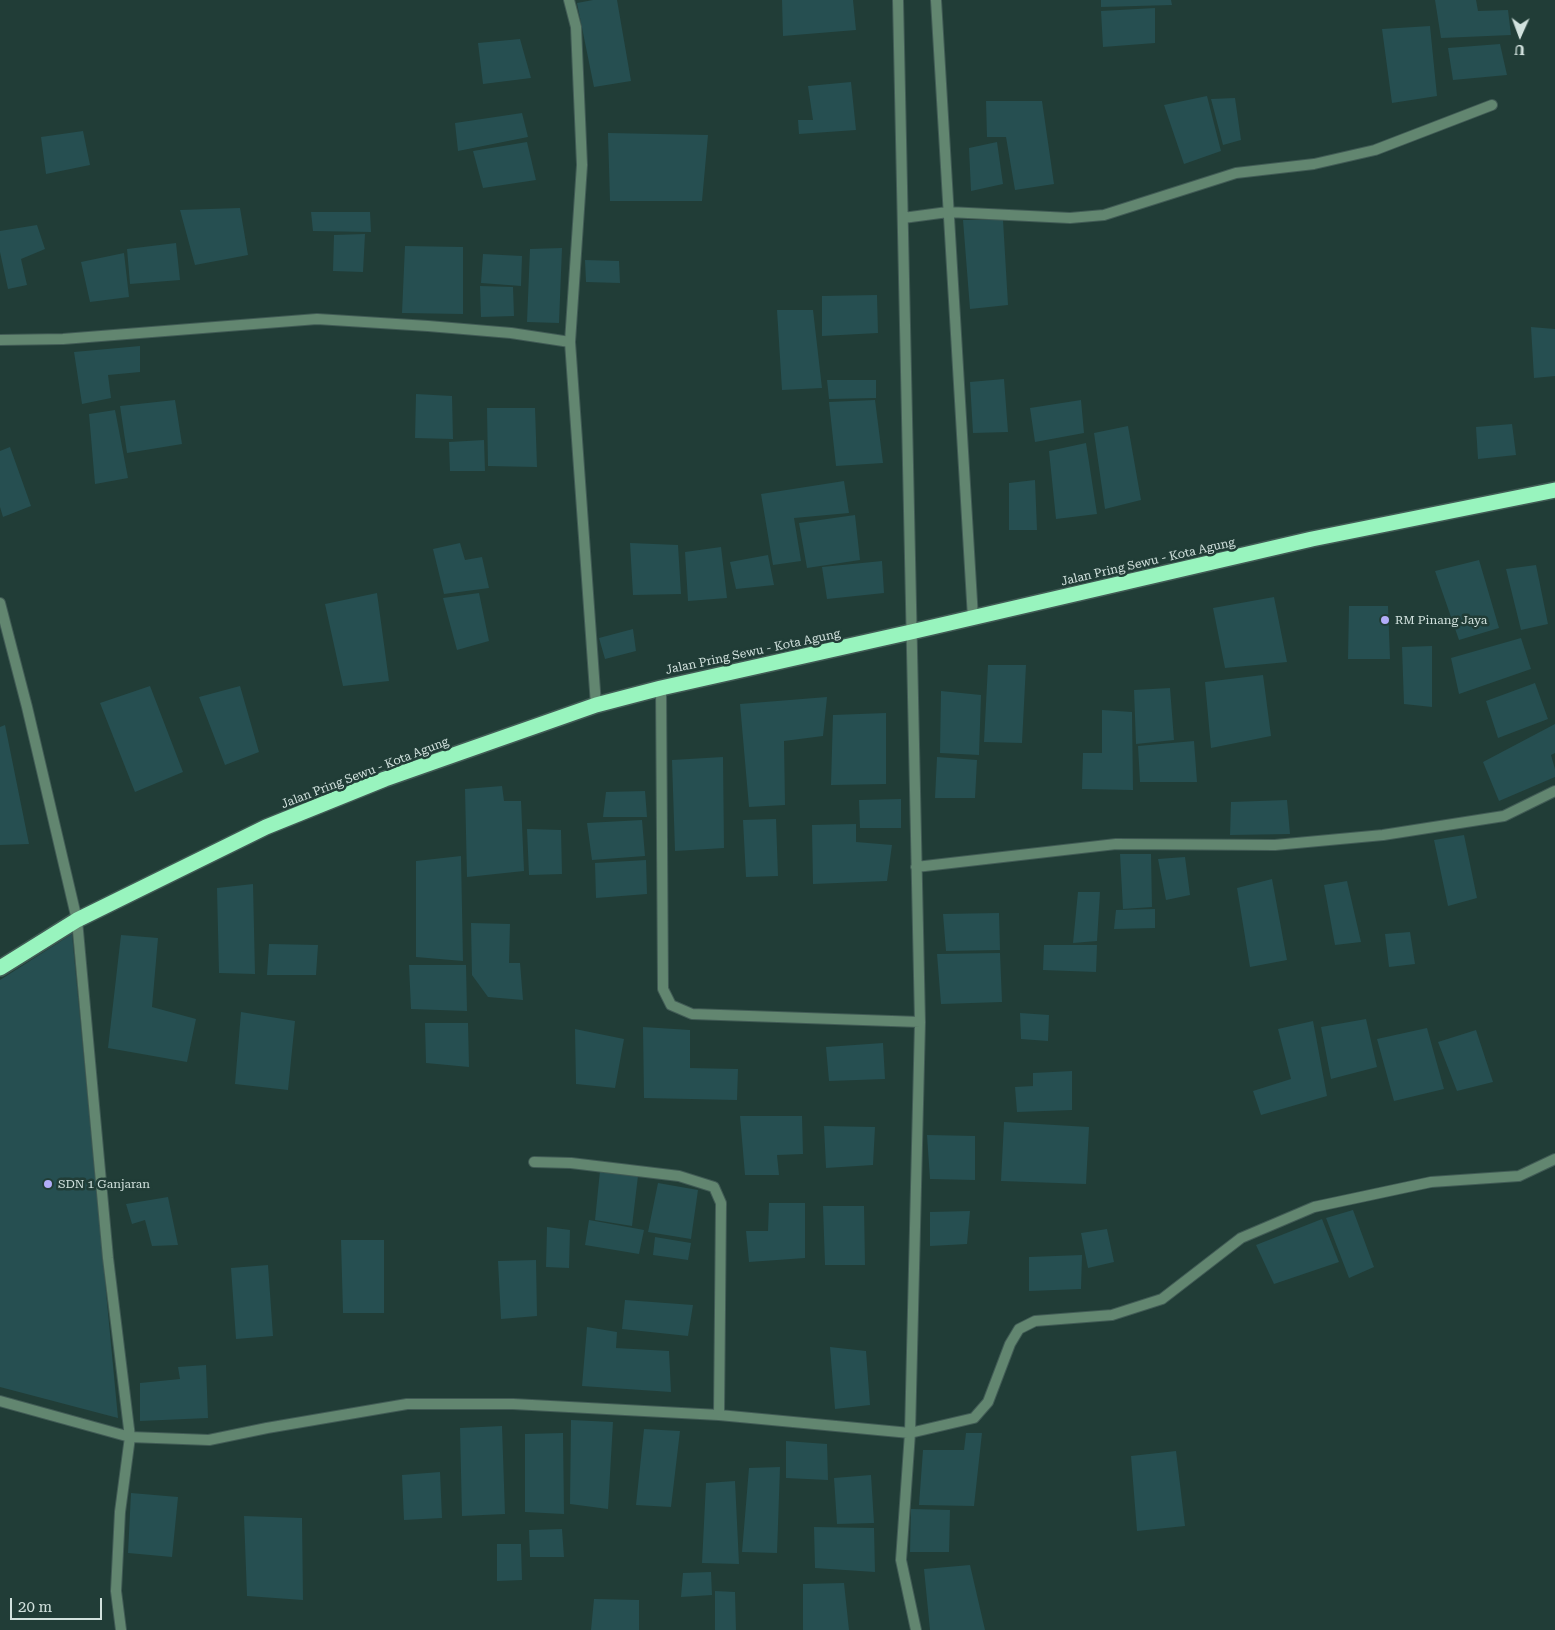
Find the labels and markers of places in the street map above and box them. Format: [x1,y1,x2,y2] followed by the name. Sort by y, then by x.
[1395,613,1487,627] place label: RM Pinang Jaya
[1379,614,1391,626] marker: RM Pinang Jaya
[58,1177,150,1191] place label: SDN 1 Ganjaran
[42,1178,54,1190] marker: SDN 1 Ganjaran

